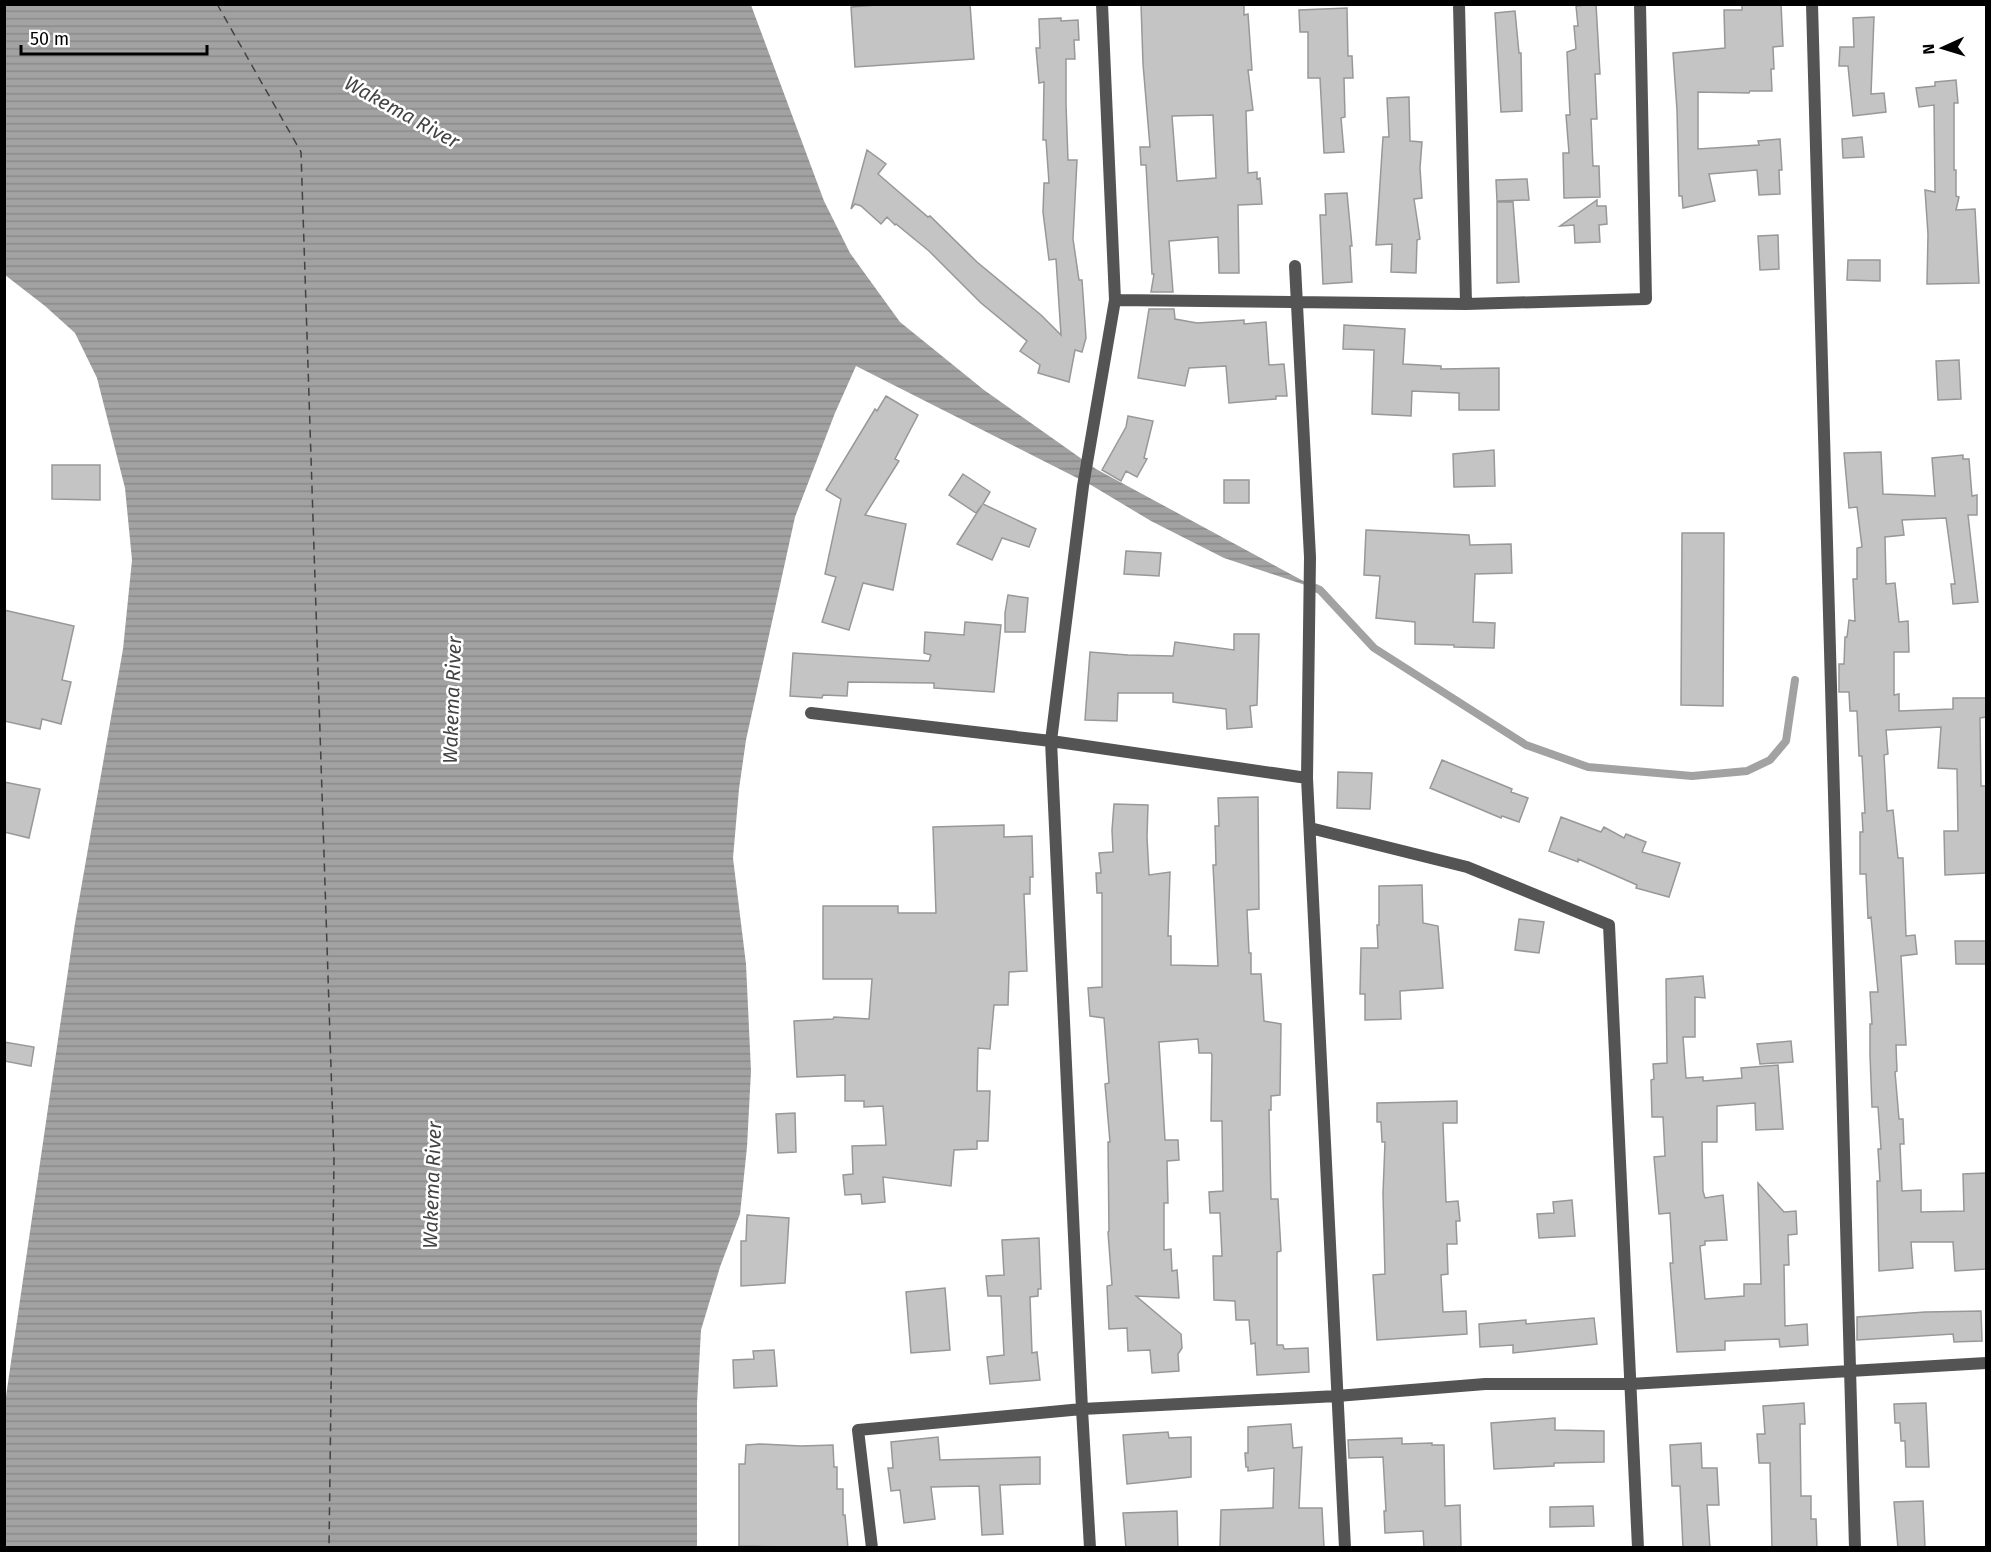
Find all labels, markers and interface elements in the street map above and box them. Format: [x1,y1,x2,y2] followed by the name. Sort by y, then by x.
[21,18,207,56] scale bar
[1913,18,1973,78] north arrow
[30,28,69,50] text: 50 m
[1919,43,1938,55] text: N
[340,71,465,154] water label: Wakema River
[438,634,466,764] water label: Wakema River
[418,1119,446,1249] water label: Wakema River

